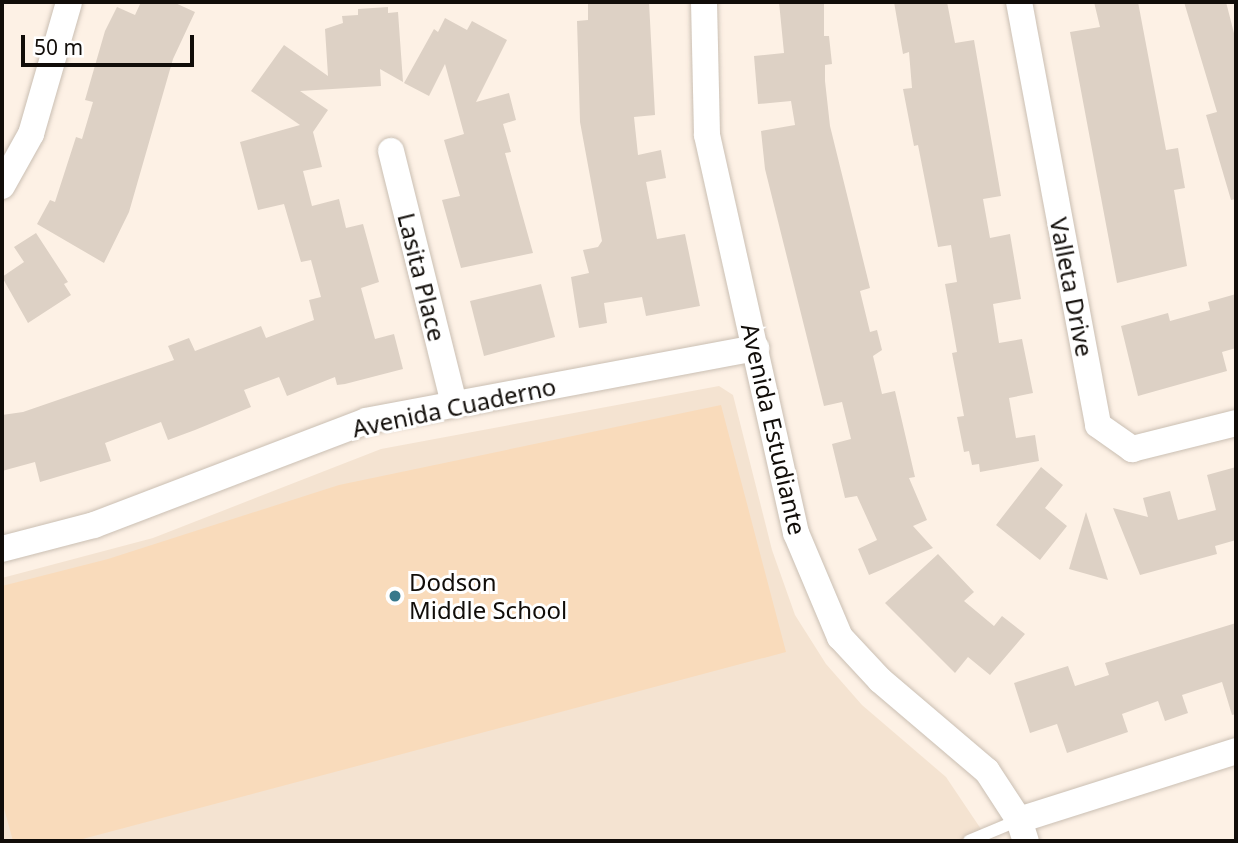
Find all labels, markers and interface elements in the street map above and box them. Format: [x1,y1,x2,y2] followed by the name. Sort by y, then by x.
[24,21,198,65] scale bar
[34,33,83,61] text: 50 m
[392,210,452,344] street label: Lasita Place
[1044,215,1100,359] street label: Valleta Drive
[736,320,812,538] street label: Avenida Estudiante
[349,371,559,443] street label: Avenida Cuaderno
[409,568,567,624] place label: Dodson Middle School
[387,588,403,604] marker: Dodson Middle School

